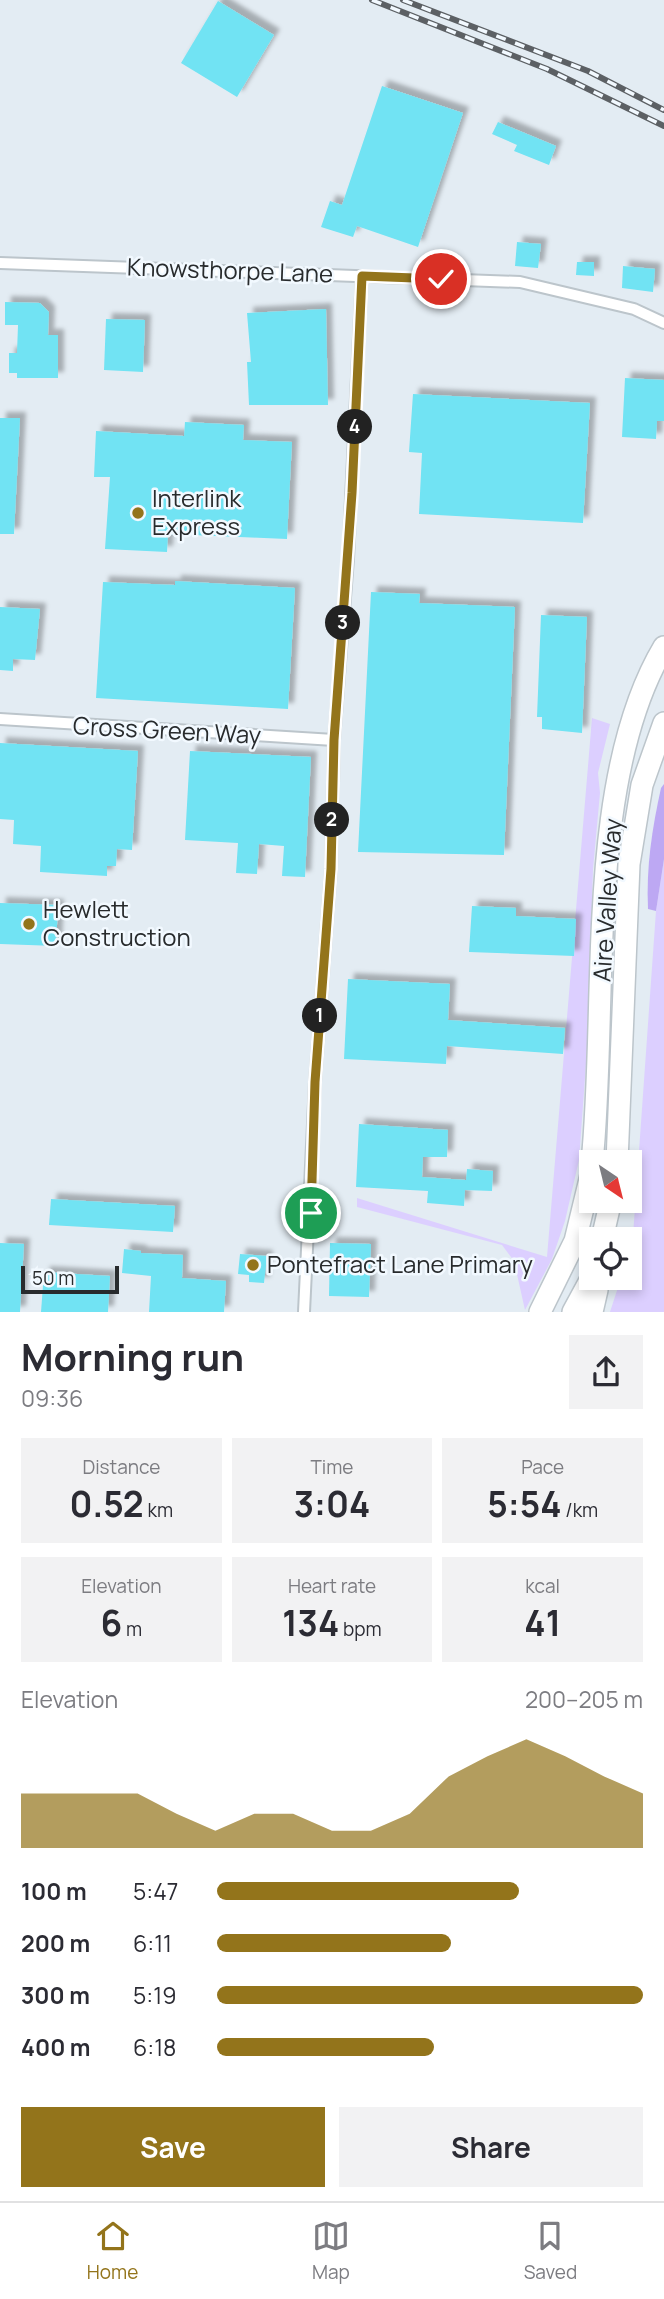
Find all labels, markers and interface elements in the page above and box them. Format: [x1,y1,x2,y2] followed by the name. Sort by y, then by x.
[126,249,334,290] street label: Knowsthorpe Lane
[411,249,471,309] pin
[422,260,460,298] icon: check
[338,410,372,444] pin: 4
[349,413,360,439] text: 4
[152,481,242,542] place label: Interlink Express
[130,505,146,521] marker: Interlink Express
[326,606,360,640] pin: 3
[337,609,348,635] text: 3
[72,708,262,751] street label: Cross Green Way
[314,802,350,838] pin: 2
[326,806,337,832] text: 2
[584,817,629,983] street label: Aire Valley Way
[43,892,191,953] place label: Hewlett Construction
[21,916,37,932] marker: Hewlett Construction
[302,998,338,1034] pin: 1
[315,1002,324,1028] text: 1
[579,1150,642,1213] north arrow
[579,1150,642,1290] map controls
[281,1183,341,1243] pin
[292,1194,330,1232] icon: arrive
[579,1227,642,1290] button: locate
[267,1247,533,1280] place label: Pontefract Lane Primary
[245,1257,261,1273] marker: Pontefract Lane Primary
[21,1263,119,1295] scale bar
[32,1265,74,1291] text: 50 m
[21,1330,244,1382] text: Morning run
[569,1335,643,1409] button: share
[21,1382,83,1414] text: 09:36
[82,1454,160,1480] text: Distance
[311,1454,353,1480] text: Time
[521,1454,564,1480] text: Pace
[70,1480,144,1528] text: 0.52
[294,1480,370,1528] text: 3:04
[487,1480,561,1528] text: 5:54
[144,1497,173,1523] text: km
[561,1497,598,1523] text: /km
[81,1573,161,1599] text: Elevation
[288,1573,376,1599] text: Heart rate
[525,1573,560,1599] text: kcal
[100,1599,122,1647] text: 6
[282,1599,339,1647] text: 134
[524,1599,561,1647] text: 41
[122,1616,142,1642] text: m
[339,1616,382,1642] text: bpm
[21,1683,118,1715] text: Elevation
[525,1683,643,1715] text: 200–205 m
[21,1875,87,1907] text: 100 m
[133,1875,178,1907] text: 5:47
[21,1927,90,1959] text: 200 m
[133,1927,172,1959] text: 6:11
[21,1979,90,2011] text: 300 m
[133,1979,176,2011] text: 5:19
[21,2031,91,2063] text: 400 m
[133,2031,176,2063] text: 6:18
[21,2107,325,2187] button: Save
[339,2107,643,2187] button: Share
[87,2217,138,2285] tab: Home
[312,2217,350,2285] tab: Map
[524,2217,577,2285] tab: Saved

